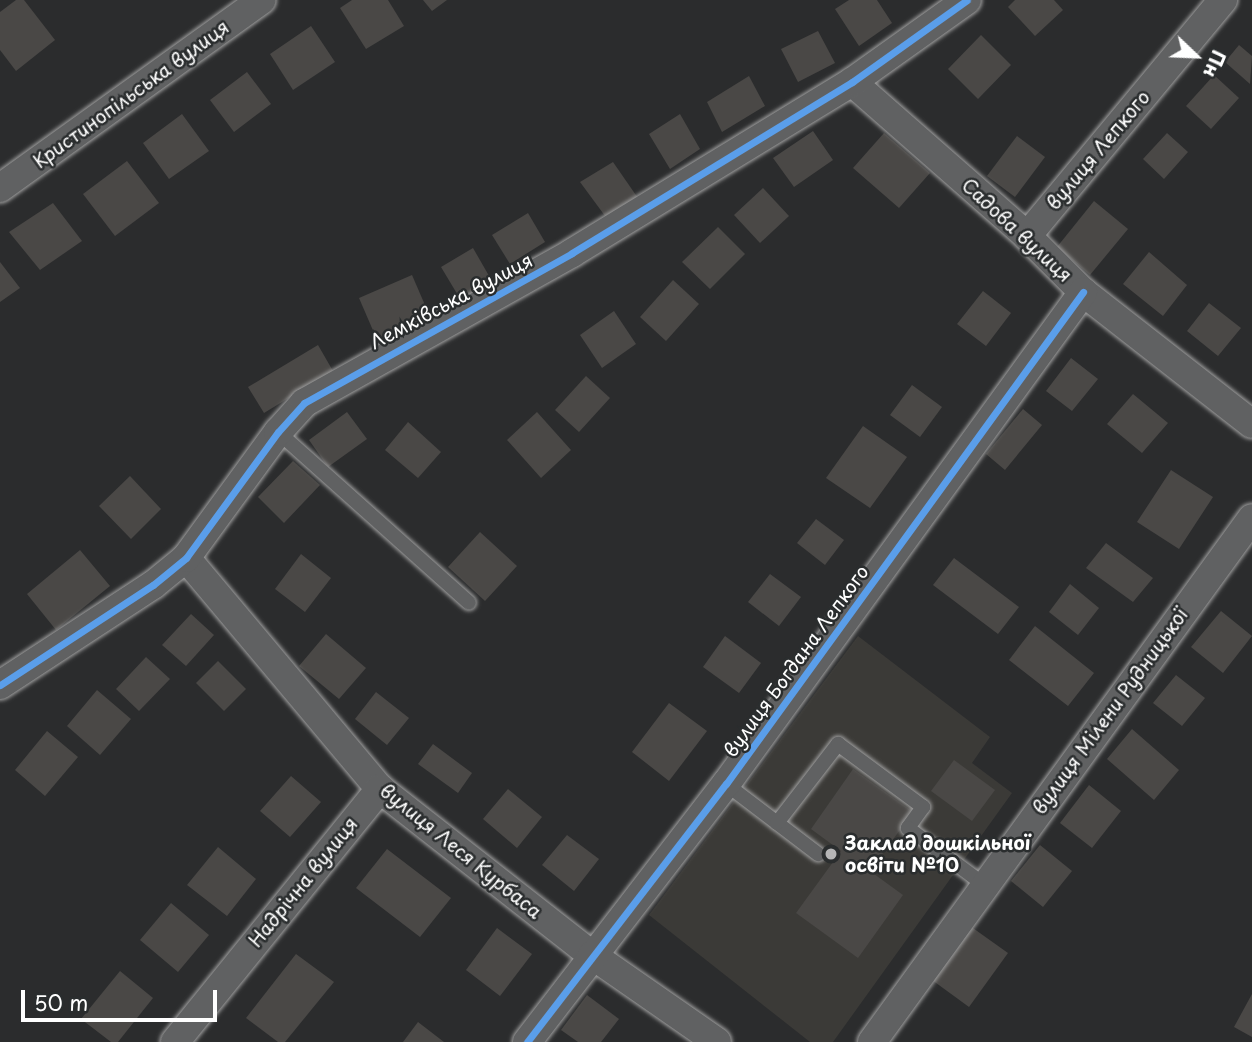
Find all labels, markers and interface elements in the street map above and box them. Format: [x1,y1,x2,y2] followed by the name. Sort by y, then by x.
[28,15,234,173] street label: Кристинопільська вулиця
[1161,21,1231,91] north arrow
[1197,46,1234,82] text: Пн
[1041,86,1155,214] street label: вулиця Лепкого
[957,173,1077,287] street label: Садова вулиця
[365,248,537,354] street label: Лемківська вулиця
[718,560,874,762] street label: вулиця Богдана Лепкого
[1027,603,1193,819] street label: вулиця Мілени Рудницької
[375,778,547,924] street label: вулиця Леся Курбаса
[243,812,363,952] street label: Надрічна вулиця
[845,832,1031,876] place label: Заклад дошкільної освіти №10
[823,846,839,862] marker: Заклад дошкільної освіти №10
[24,976,220,1020] scale bar
[34,986,88,1018] text: 50 m

